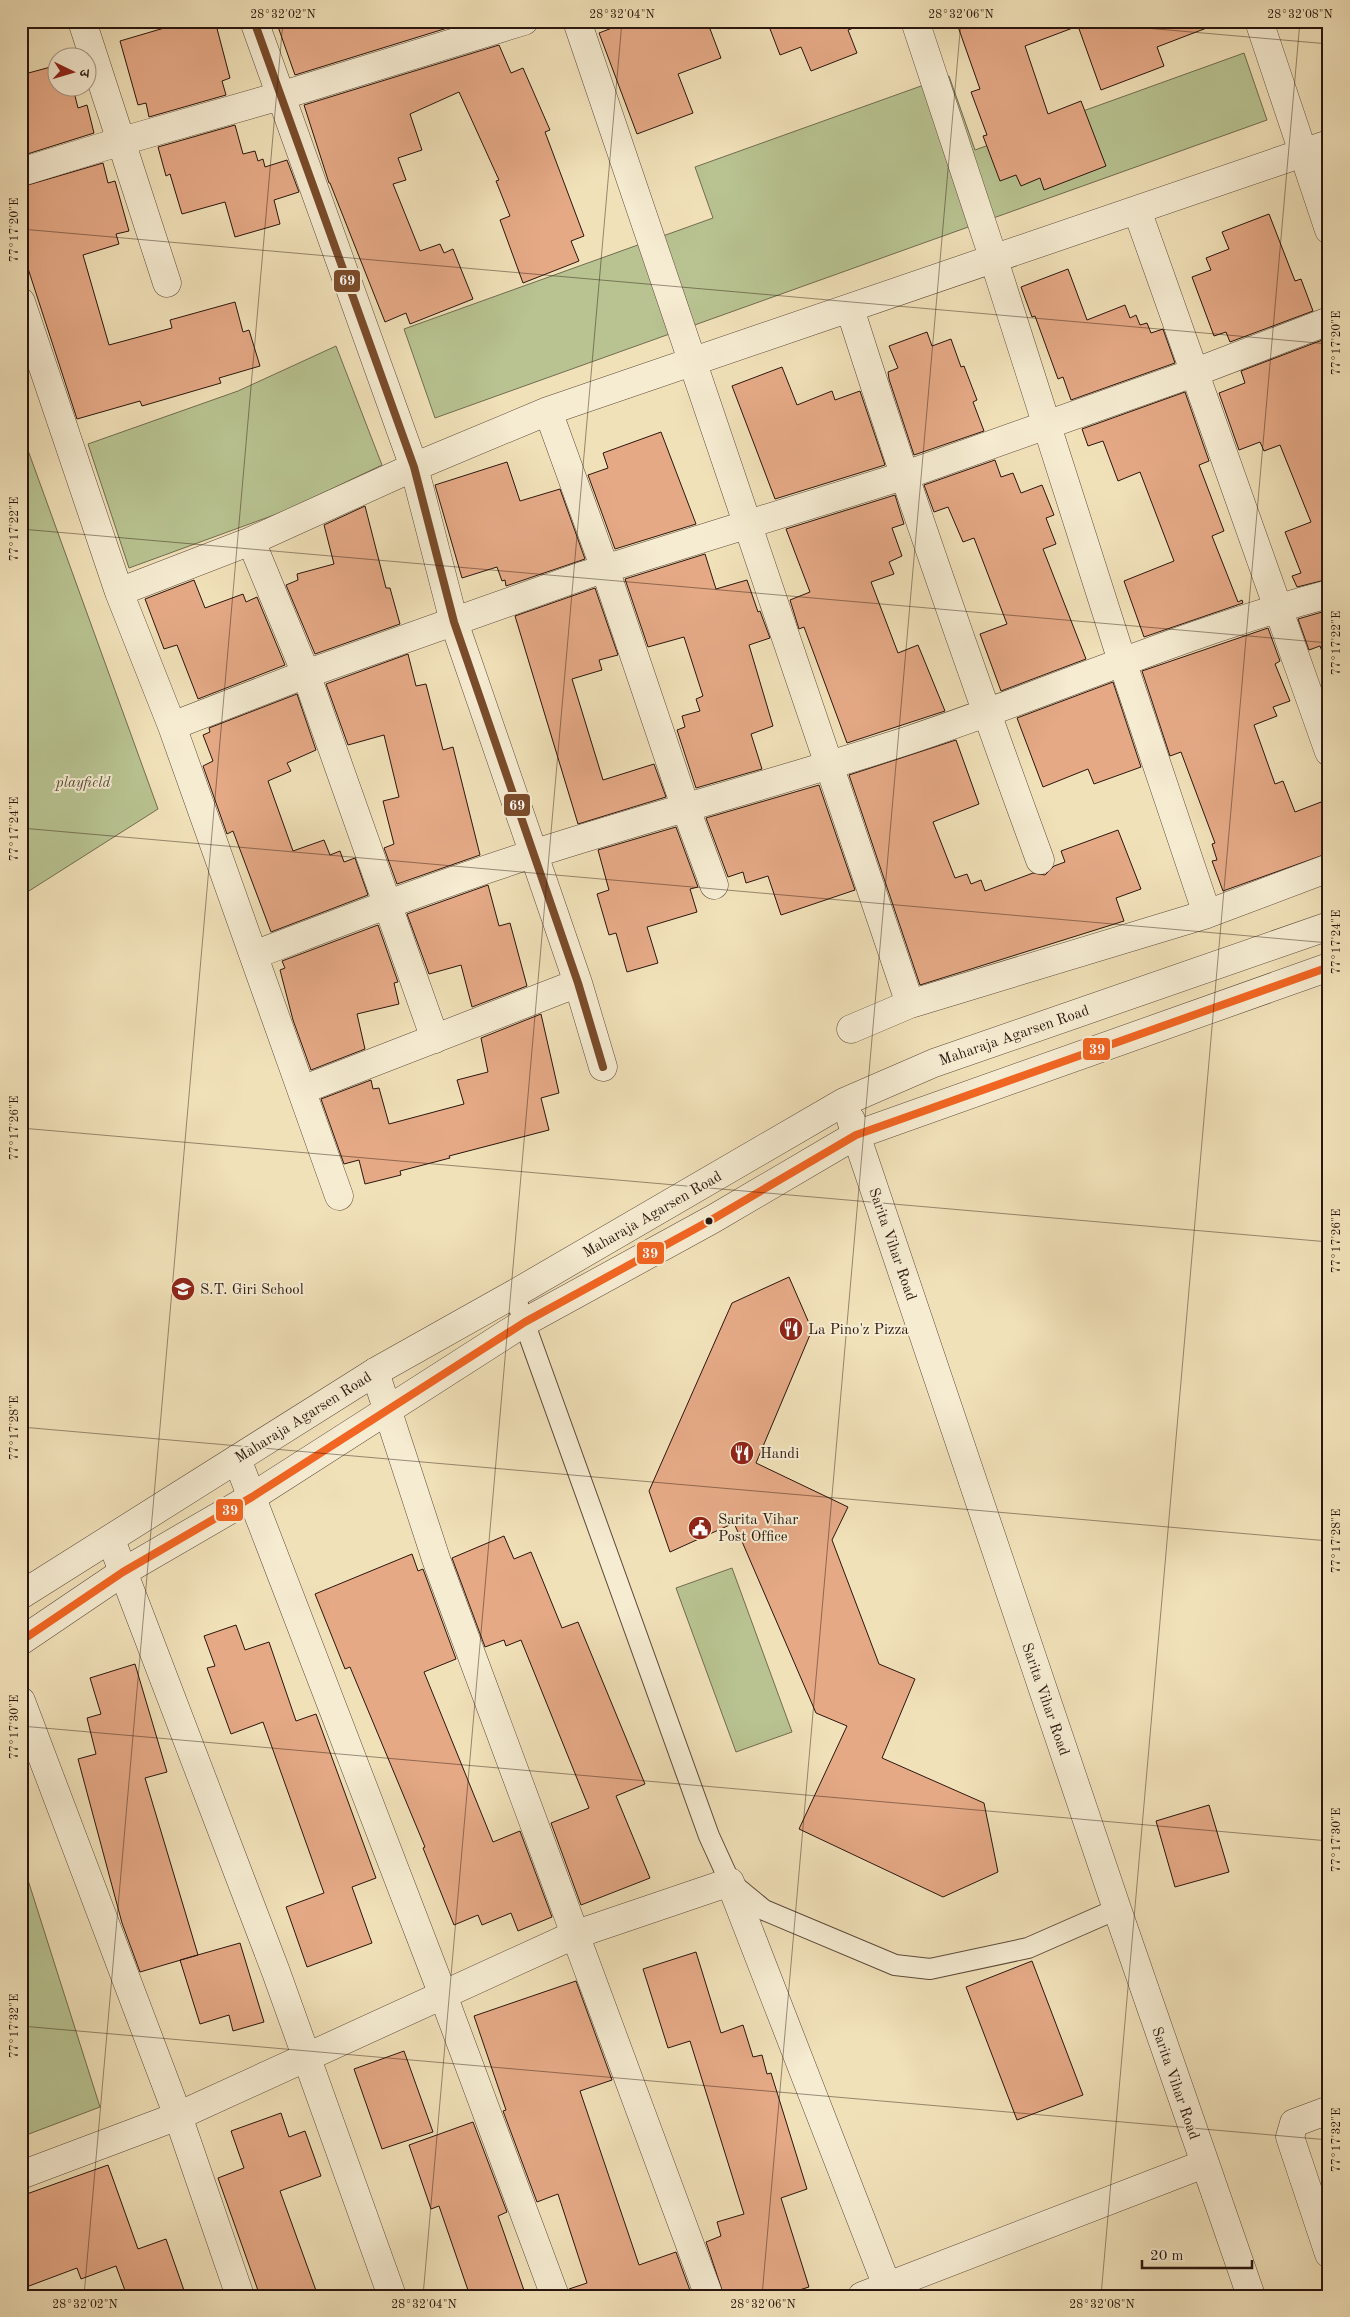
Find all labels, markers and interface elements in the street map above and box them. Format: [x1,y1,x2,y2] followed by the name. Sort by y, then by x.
[250,9,316,21] text: 28°32'02"N
[589,9,655,21] text: 28°32'04"N
[928,9,994,21] text: 28°32'06"N
[1267,9,1333,21] text: 28°32'08"N
[48,48,98,98] north arrow
[77,68,91,78] text: उ
[9,198,21,262] text: 77°17'20"E
[333,269,361,293] line badge: 69
[339,274,355,288] text: 69
[1331,311,1343,375] text: 77°17'20"E
[9,497,21,561] text: 77°17'22"E
[1331,611,1343,675] text: 77°17'22"E
[54,776,111,791] park label: playfield
[503,793,531,817] line badge: 69
[9,797,21,861] text: 77°17'24"E
[509,799,525,813] text: 69
[1331,910,1343,974] text: 77°17'24"E
[937,1004,1092,1069] street label: Maharaja Agarsen Road
[1082,1037,1111,1061] line badge: 39
[1089,1043,1105,1057] text: 39
[9,1096,21,1160] text: 77°17'26"E
[581,1169,725,1261] street label: Maharaja Agarsen Road
[865,1186,918,1303] street label: Sarita Vihar Road
[1331,1209,1343,1273] text: 77°17'26"E
[704,1216,714,1226] unlabelled marker
[636,1241,665,1265] line badge: 39
[642,1247,658,1261] text: 39
[170,1276,196,1302] school or university icon: S.T. Giri School
[200,1283,304,1298] place label: S.T. Giri School
[778,1316,804,1342] restaurant icon: La Pino'z Pizza
[808,1323,909,1338] place label: La Pino'z Pizza
[233,1370,375,1466] street label: Maharaja Agarsen Road
[9,1396,21,1460] text: 77°17'28"E
[729,1440,755,1466] restaurant icon: Handi
[760,1447,799,1462] place label: Handi
[215,1498,244,1522] line badge: 39
[222,1504,238,1518] text: 39
[1331,1509,1343,1573] text: 77°17'28"E
[718,1513,798,1545] place label: Sarita Vihar Post Office
[687,1515,713,1541] public building icon: Sarita Vihar Post Office
[1018,1641,1071,1758] street label: Sarita Vihar Road
[9,1695,21,1759] text: 77°17'30"E
[1331,1808,1343,1872] text: 77°17'30"E
[9,1994,21,2058] text: 77°17'32"E
[1148,2025,1201,2142] street label: Sarita Vihar Road
[1331,2108,1343,2172] text: 77°17'32"E
[1142,2237,1252,2269] scale bar
[1150,2249,1184,2264] text: 20 m
[52,2299,118,2311] text: 28°32'02"N
[391,2299,457,2311] text: 28°32'04"N
[730,2299,796,2311] text: 28°32'06"N
[1069,2299,1135,2311] text: 28°32'08"N

